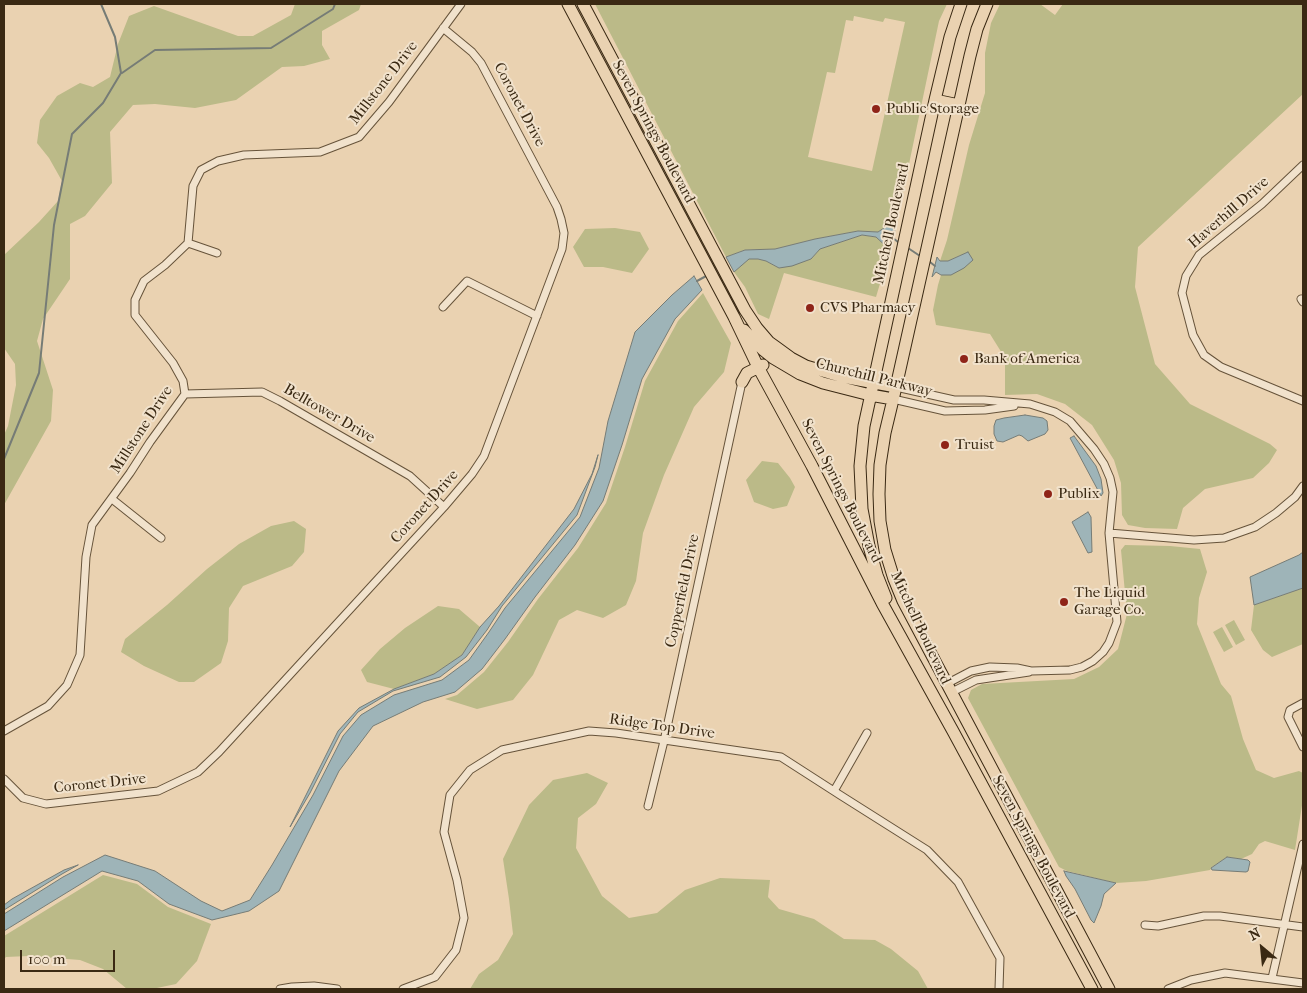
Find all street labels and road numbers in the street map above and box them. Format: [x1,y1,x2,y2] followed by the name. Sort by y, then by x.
[346,38,422,128] street label: Millstone Drive
[608,57,698,207] street label: Seven Springs Boulevard
[489,60,549,150] street label: Coronet Drive
[870,162,914,286] street label: Mitchell Boulevard
[1185,173,1273,253] street label: Haverhill Drive
[814,355,934,401] street label: Churchill Parkway
[280,381,378,447] street label: Belltower Drive
[107,383,177,477] street label: Millstone Drive
[797,416,885,566] street label: Seven Springs Boulevard
[387,467,463,547] street label: Coronet Drive
[662,533,704,649] street label: Copperfield Drive
[886,569,954,687] street label: Mitchell Boulevard
[608,711,716,743] street label: Ridge Top Drive
[53,770,147,798] street label: Coronet Drive
[988,772,1078,922] street label: Seven Springs Boulevard

